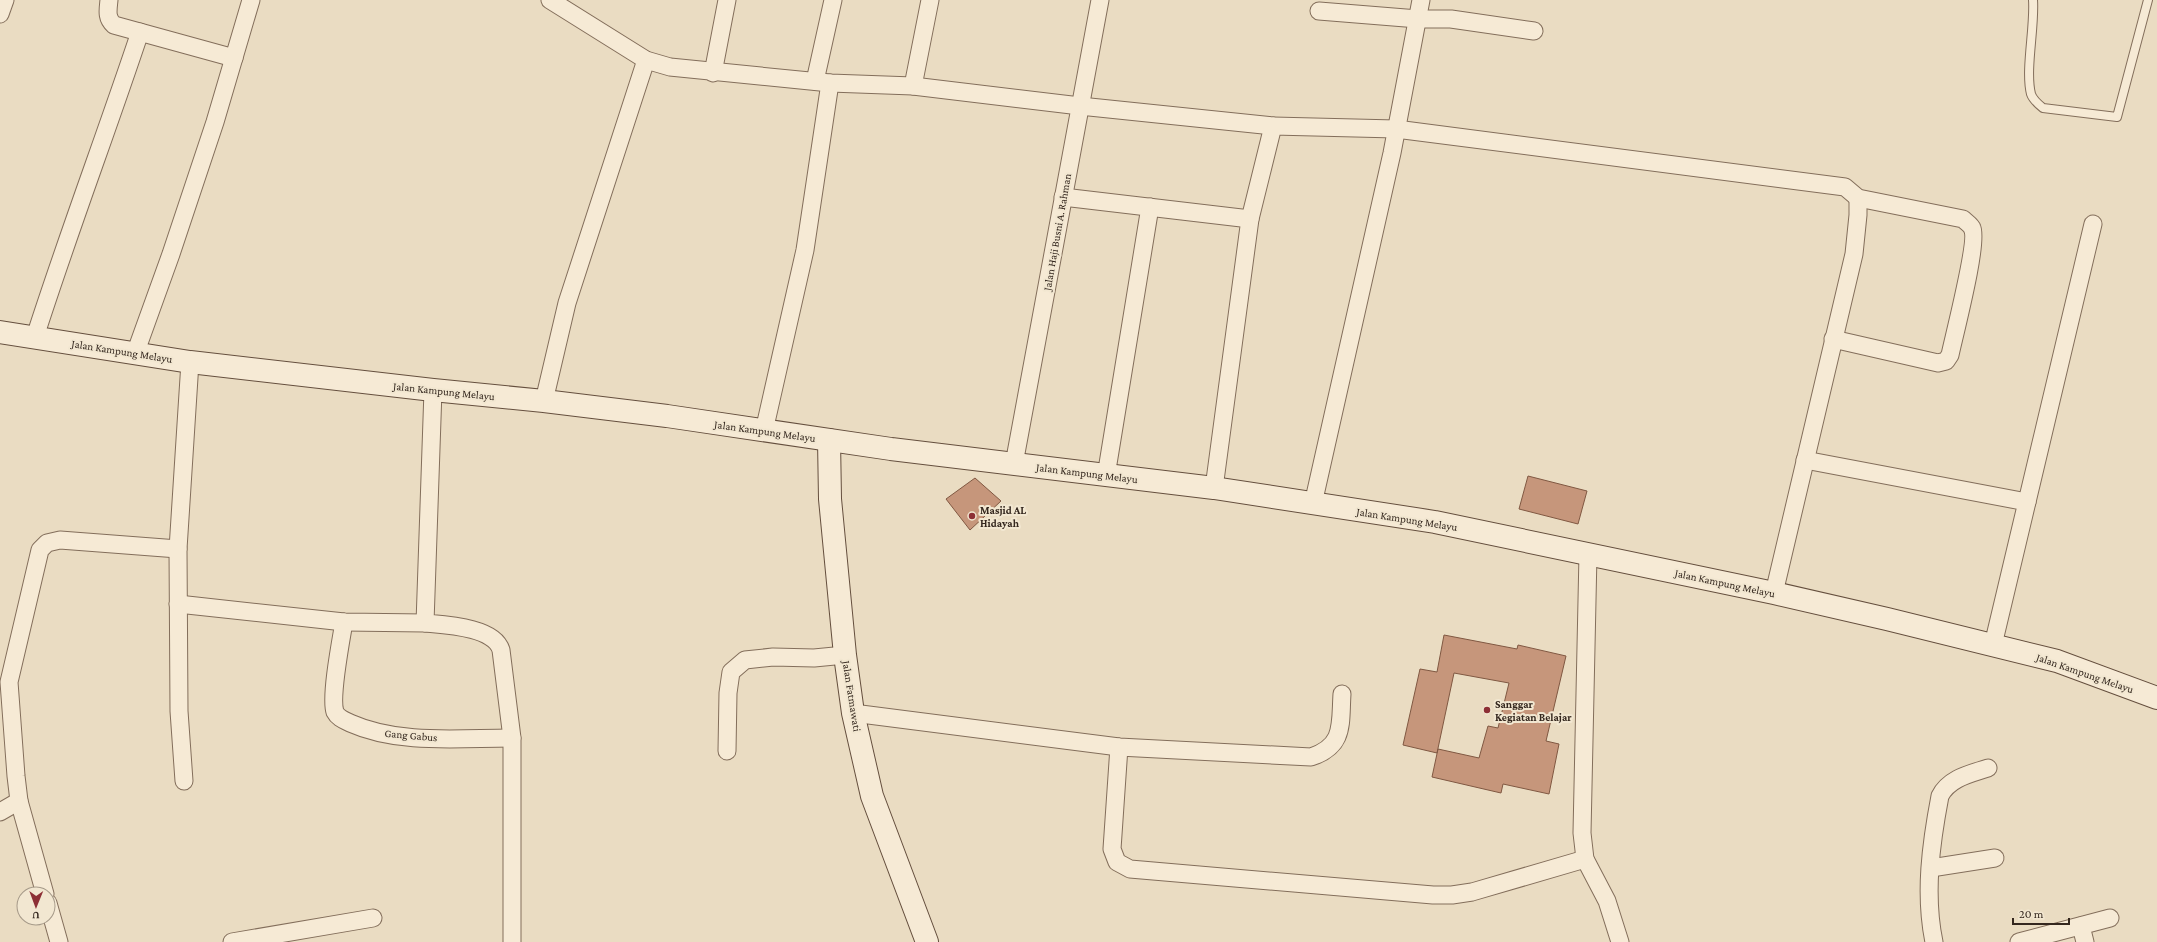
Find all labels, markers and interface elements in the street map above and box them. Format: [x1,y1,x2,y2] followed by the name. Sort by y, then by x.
[1041,172,1074,293] street label: Jalan Haji Busni A. Rahman
[69,337,174,366] street label: Jalan Kampung Melayu
[391,380,496,403] street label: Jalan Kampung Melayu
[712,418,817,445] street label: Jalan Kampung Melayu
[1034,461,1139,486] street label: Jalan Kampung Melayu
[980,504,1026,529] place label: Masjid AL Hidayah
[1354,505,1459,534] street label: Jalan Kampung Melayu
[967,511,977,521] marker: Masjid AL Hidayah
[1673,566,1776,600] street label: Jalan Kampung Melayu
[2033,650,2135,696] street label: Jalan Kampung Melayu
[839,659,864,733] street label: Jalan Fatmawati
[1495,698,1572,724] place label: Sanggar Kegiatan Belajar
[1482,705,1492,715] marker: Sanggar Kegiatan Belajar
[384,727,438,744] street label: Gang Gabus
[16,886,56,926] north arrow
[2013,900,2069,926] scale bar
[2019,907,2044,921] text: 20 m
[31,910,40,922] text: U

